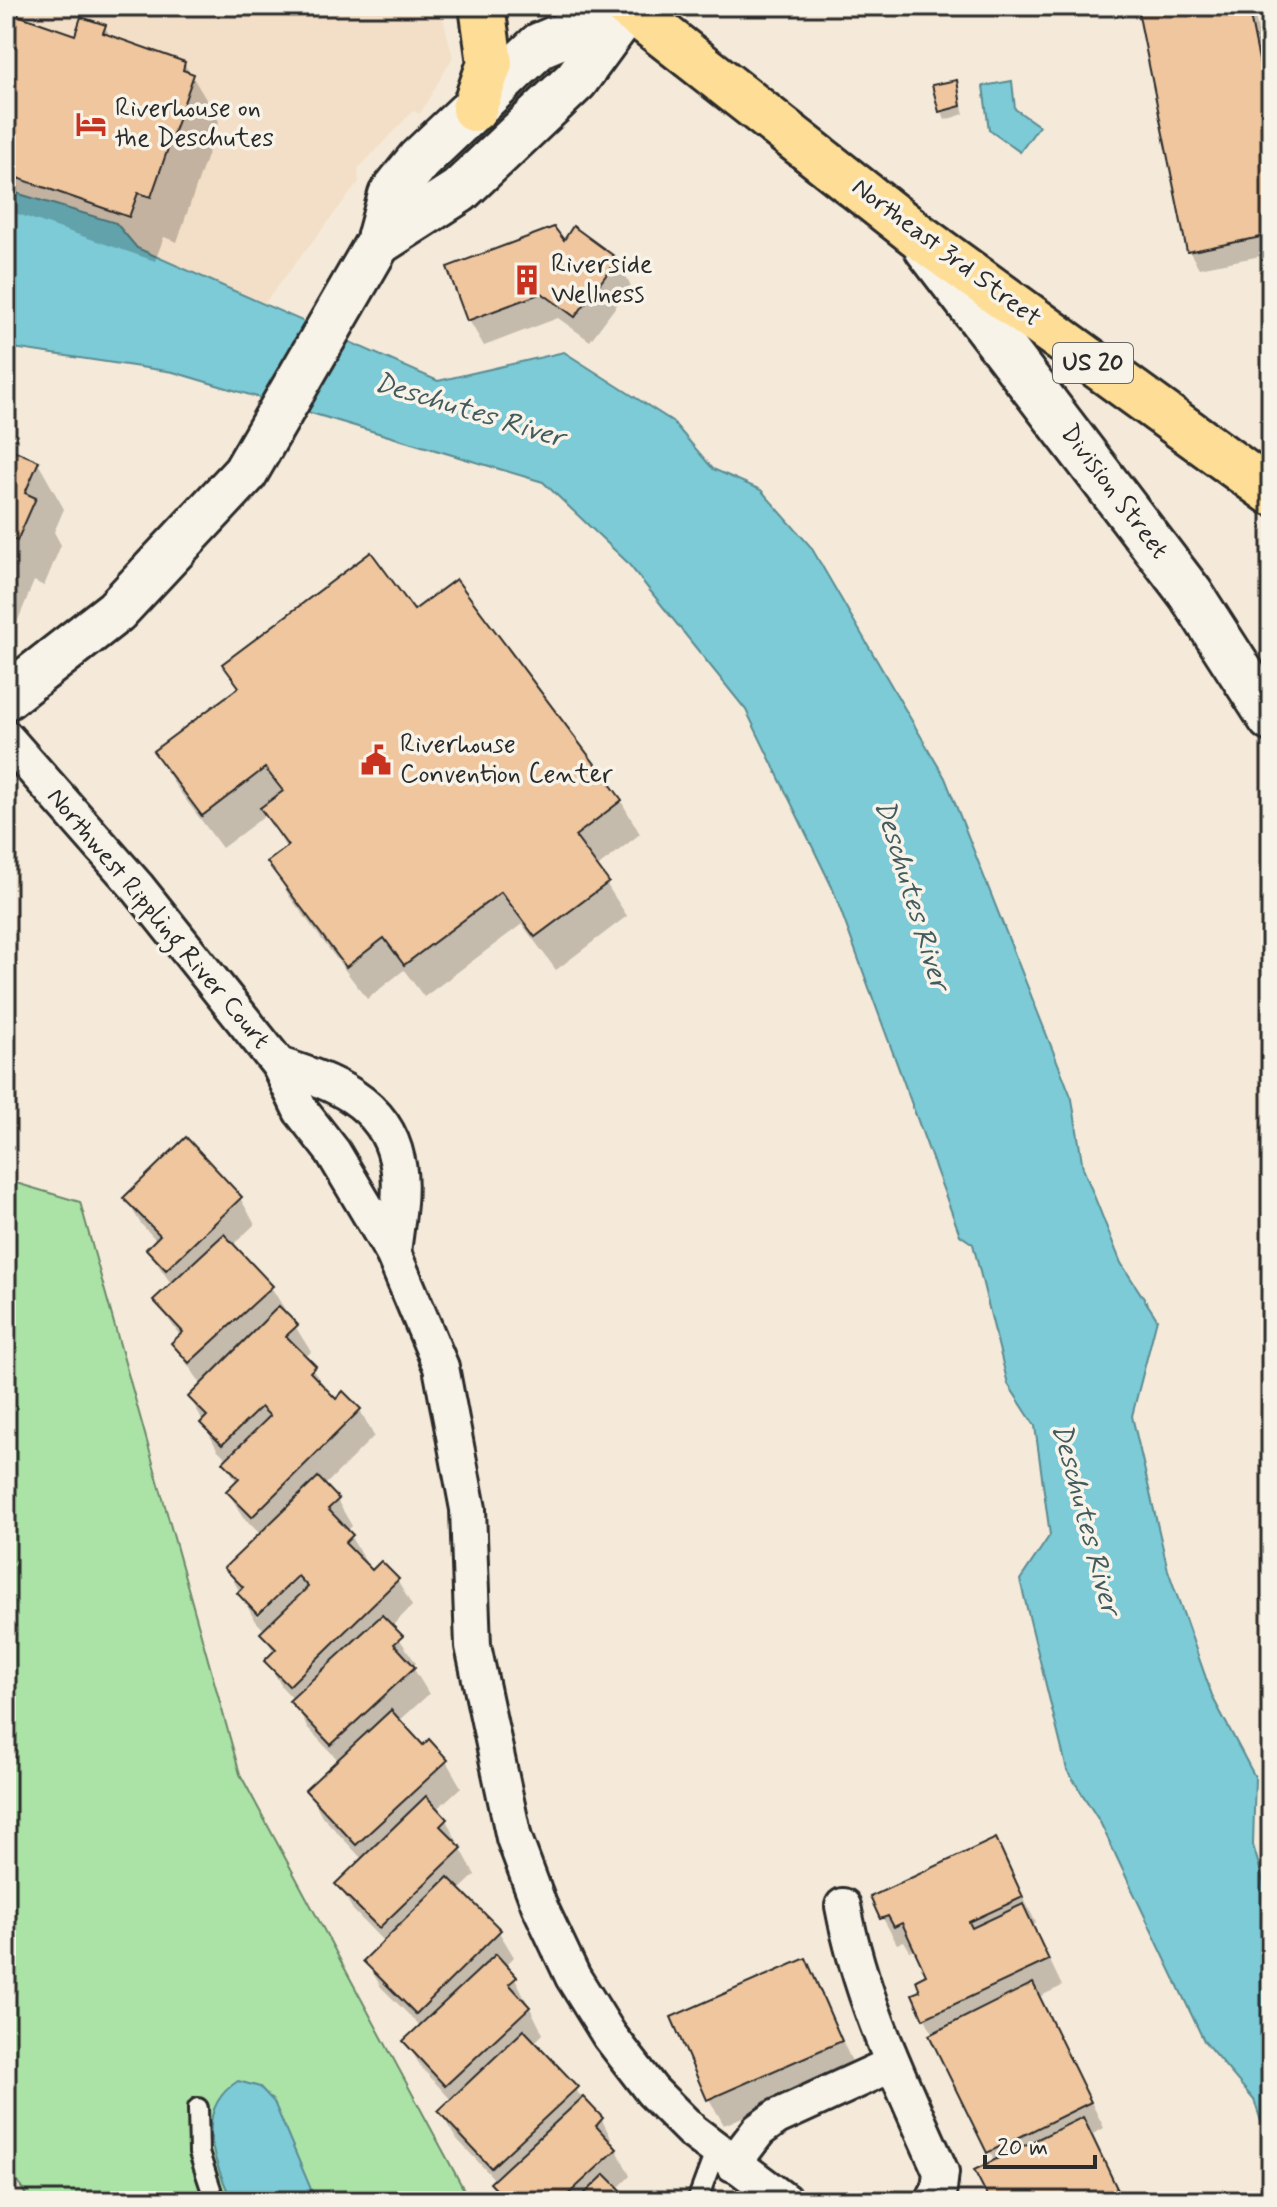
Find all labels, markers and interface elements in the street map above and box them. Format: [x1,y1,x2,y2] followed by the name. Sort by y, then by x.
[115,92,274,156] place label: Riverhouse on the Deschutes
[74,107,108,141] hotel icon: Riverhouse on the Deschutes
[844,171,1048,335] street label: Northeast 3rd Street
[551,248,653,312] place label: Riverside Wellness
[510,263,544,297] building icon: Riverside Wellness
[1053,343,1133,383] road number: US 20
[369,365,572,458] water label: Deschutes River
[1052,418,1176,566] street label: Division Street
[400,728,613,792] place label: Riverhouse Convention Center
[359,743,393,777] public building icon: Riverhouse Convention Center
[36,781,277,1059] street label: Northwest Rippling River Court
[865,795,958,998] water label: Deschutes River
[1042,1419,1129,1622] water label: Deschutes River
[985,2119,1095,2169] scale bar
[997,2133,1048,2164] text: 20 m

